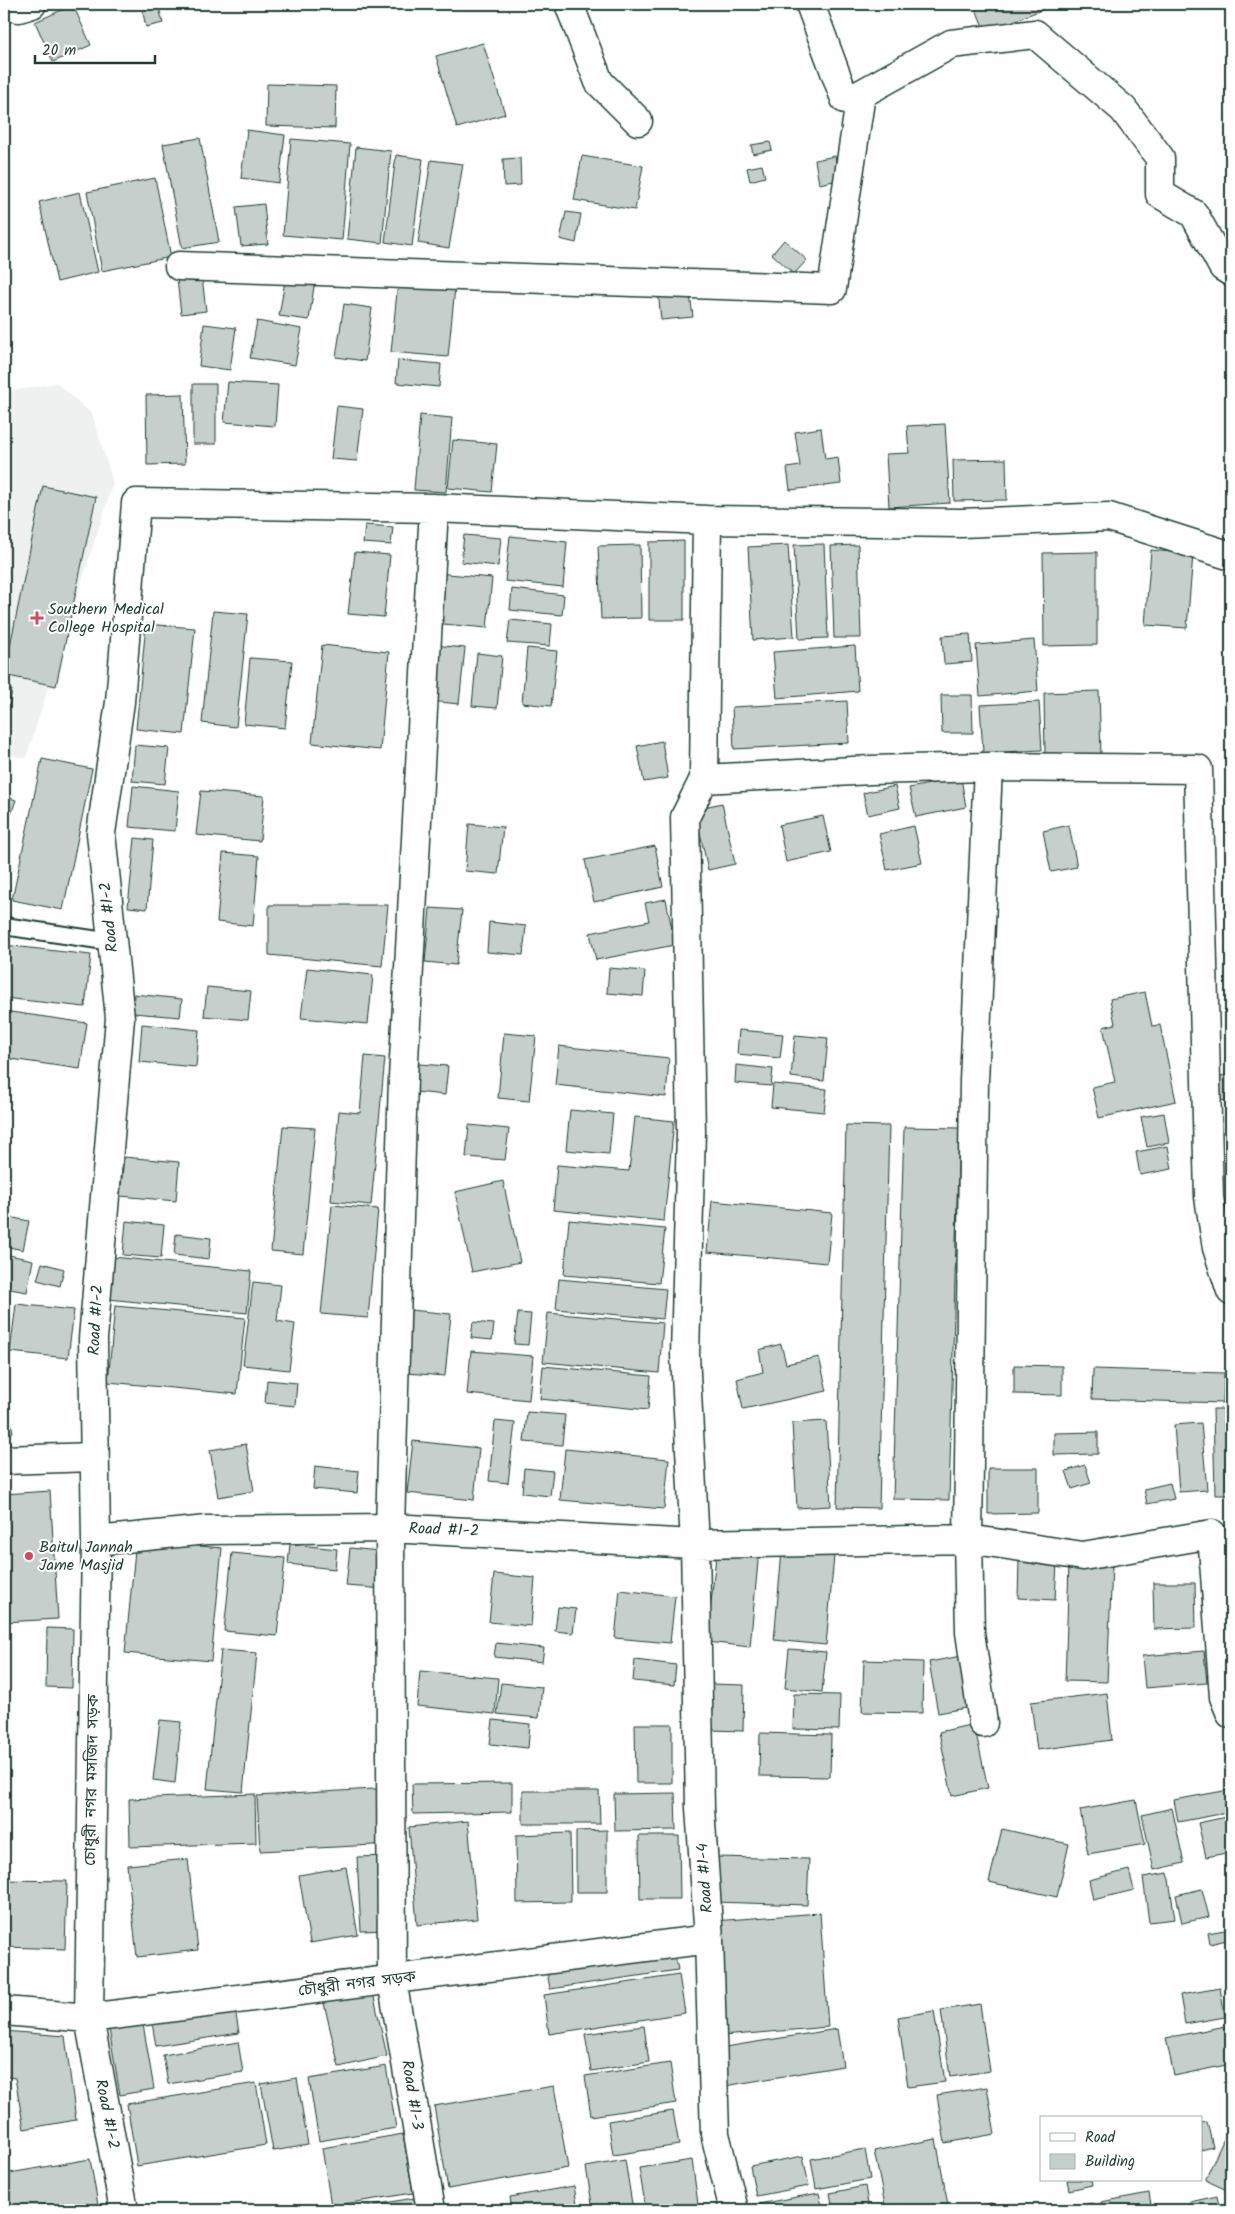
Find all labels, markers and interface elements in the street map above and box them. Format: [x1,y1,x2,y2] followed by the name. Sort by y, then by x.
[35,32,155,64] scale bar
[42,39,76,63] text: 20 m
[48,597,164,640] place label: Southern Medical College Hospital
[30,611,44,625] marker: Southern Medical College Hospital
[93,881,125,953] street label: Road #1-2
[82,1284,110,1356] street label: Road #1-2
[408,1516,480,1544] street label: Road #1-2
[39,1535,133,1578] place label: Baitul Jannah Jame Masjid
[23,1550,35,1562] marker: Baitul Jannah Jame Masjid
[78,1693,106,1866] street label: চোধুরী নগর মসজিদ সড়ক
[690,1842,720,1914] street label: Road #1-4
[297,1964,418,2004] street label: চৌধুরী নগর সড়ক
[394,2058,430,2132] street label: Road #1-3
[88,2077,126,2151] street label: Road #1-2
[1040,2116,1202,2182] legend
[1085,2126,1116,2150] text: Road
[1085,2150,1135,2174] text: Building

